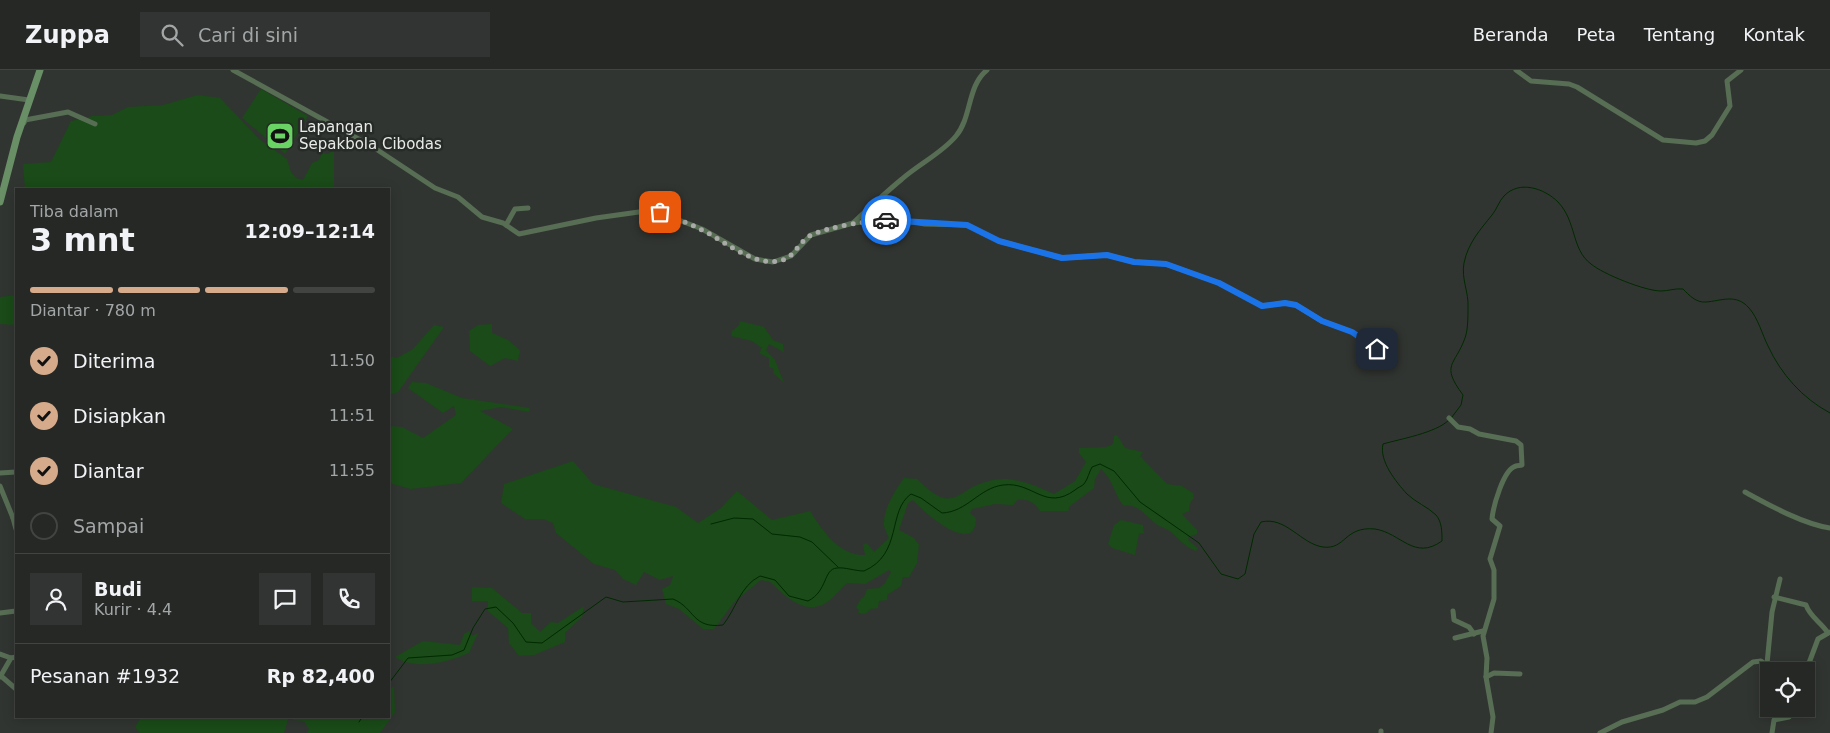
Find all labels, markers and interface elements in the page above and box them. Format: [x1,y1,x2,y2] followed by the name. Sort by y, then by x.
[140,12,490,57] search box
[25,21,110,49] text: Zuppa
[158,21,186,49] icon: search
[198,24,298,46] text: Cari di sini
[1473,24,1548,45] text: Beranda
[1576,24,1616,45] text: Peta
[1644,24,1715,45] text: Tentang
[1743,24,1805,45] text: Kontak
[299,118,442,153] place label: Lapangan Sepakbola Cibodas
[265,121,295,151] sports icon: Lapangan Sepakbola Cibodas
[639,191,681,233] pin
[861,195,911,245] courier
[646,198,674,226] icon: bag
[30,202,119,221] text: Tiba dalam
[872,206,900,234] icon: car
[245,220,375,242] text: 12:09–12:14
[30,221,135,259] text: 3 mnt
[30,301,156,320] text: Diantar · 780 m
[1356,328,1398,370] pin
[1363,335,1391,363] icon: home
[30,347,58,375] icon: check
[73,350,155,372] text: Diterima
[329,351,375,370] text: 11:50
[30,402,58,430] icon: check
[73,405,166,427] text: Disiapkan
[329,406,375,425] text: 11:51
[30,457,58,485] icon: check
[73,460,144,482] text: Diantar
[329,461,375,480] text: 11:55
[73,515,144,537] text: Sampai
[30,573,82,625] button: person
[259,573,311,625] button: chat
[323,573,375,625] button: phone
[94,578,142,600] text: Budi
[94,600,172,619] text: Kurir · 4.4
[1760,662,1815,717] map controls
[1760,662,1815,717] button: locate
[30,665,180,687] text: Pesanan #1932
[267,665,375,687] text: Rp 82,400

